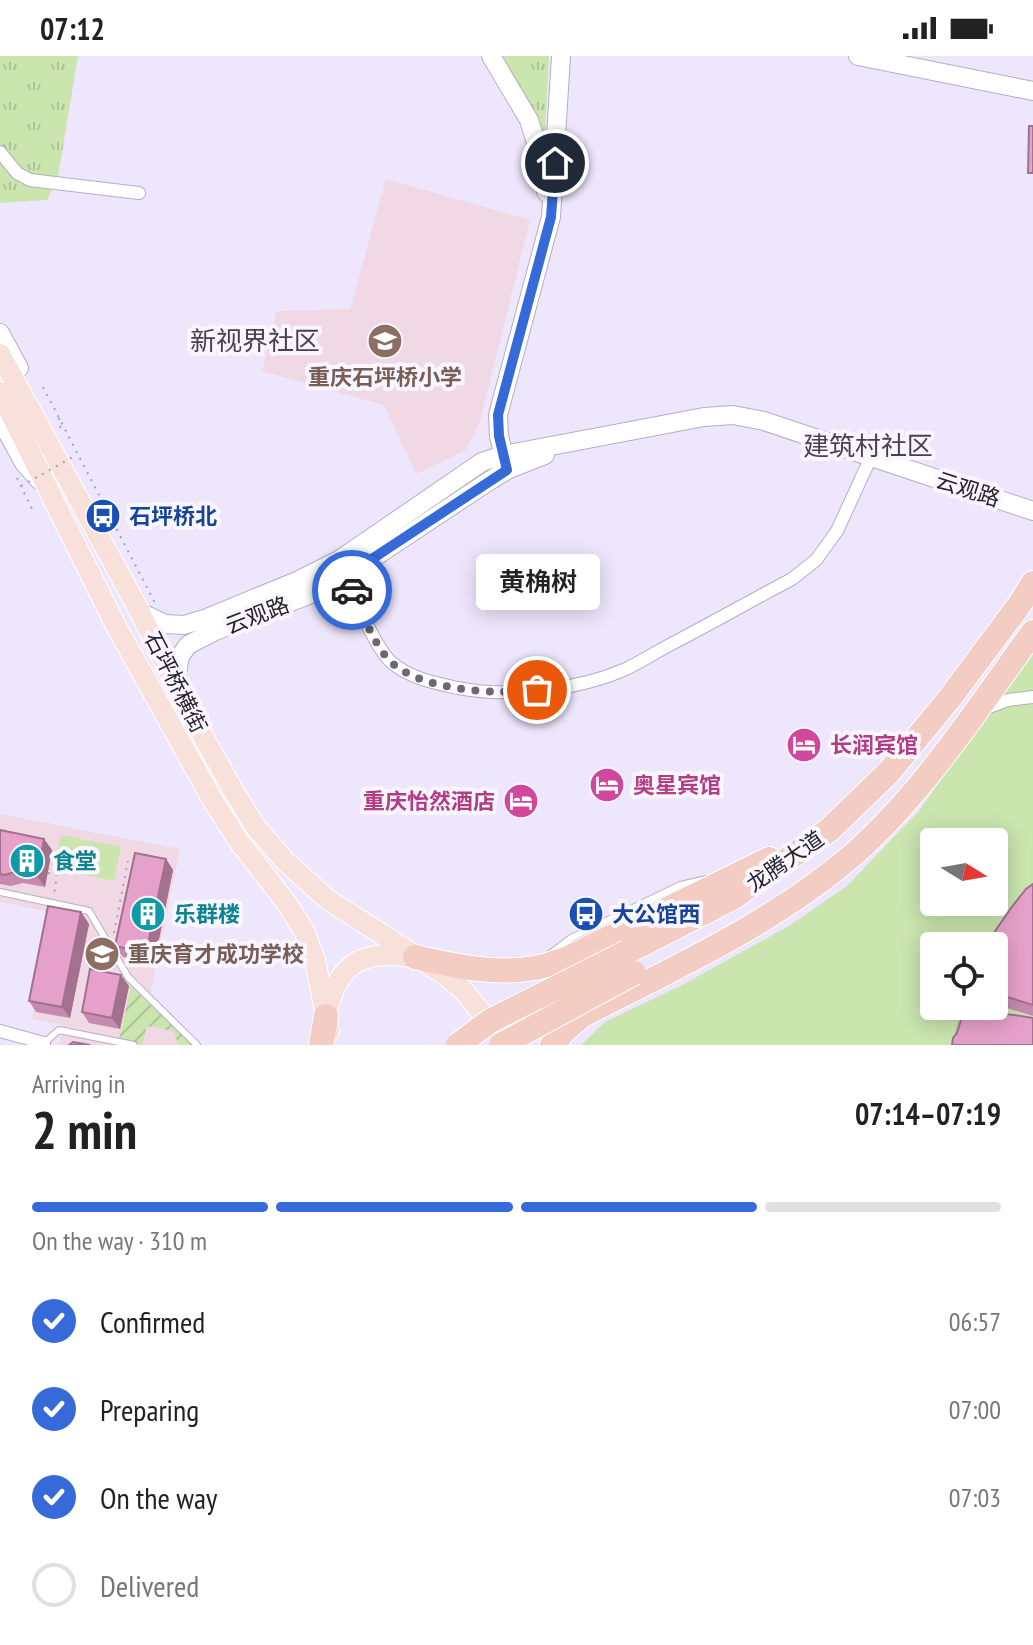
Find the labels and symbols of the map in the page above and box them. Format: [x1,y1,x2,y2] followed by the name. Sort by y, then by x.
[521,129,589,197] pin
[366,322,404,360] school or university icon: 重庆石坪桥小学
[190,324,320,357] district label: 新视界社区
[308,363,462,391] place label: 重庆石坪桥小学
[803,429,933,462] district label: 建筑村社区
[932,465,1004,513] street label: 云观路
[84,497,122,535] bus stop icon: 石坪桥北
[129,502,217,530] place label: 石坪桥北
[312,550,392,630] courier
[475,554,599,610] callout: 黄桷树
[221,590,293,640] street label: 云观路
[139,627,213,737] street label: 石坪桥横街
[503,656,571,724] pin
[785,726,823,764] hotel icon: 长润宾馆
[830,731,918,759] place label: 长润宾馆
[588,766,626,804] hotel icon: 奥星宾馆
[633,771,721,799] place label: 奥星宾馆
[502,782,540,820] hotel icon: 重庆怡然酒店
[363,787,495,815] place label: 重庆怡然酒店
[741,824,829,898] street label: 龙腾大道
[920,828,1008,916] north arrow
[8,842,46,880] building icon: 食堂
[53,847,97,875] place label: 食堂
[129,895,167,933] building icon: 乐群楼
[567,895,605,933] bus stop icon: 大公馆西
[174,900,240,928] place label: 乐群楼
[612,900,700,928] place label: 大公馆西
[83,935,121,973] school or university icon: 重庆育才成功学校
[128,940,304,968] place label: 重庆育才成功学校

